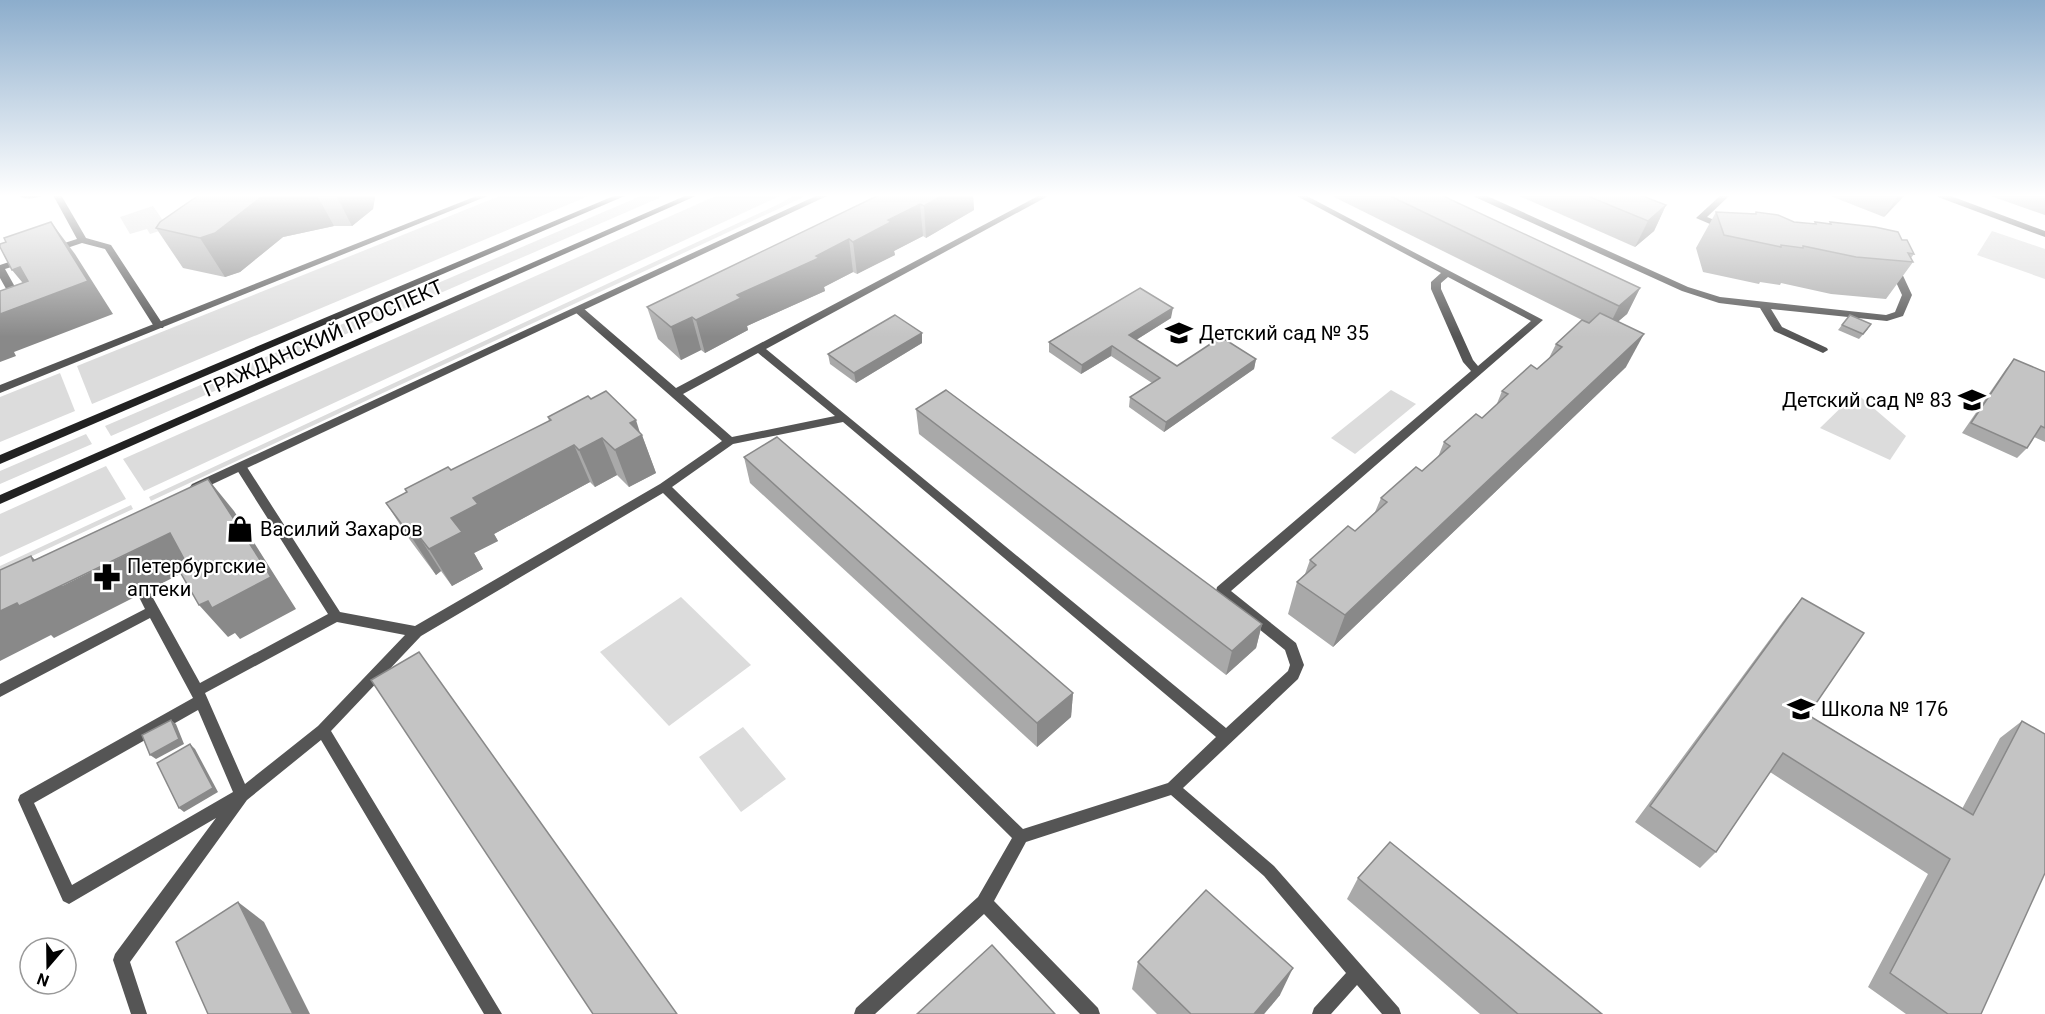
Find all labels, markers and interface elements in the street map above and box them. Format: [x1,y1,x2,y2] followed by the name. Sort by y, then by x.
[199,274,447,402] street label: ГРАЖДАНСКИЙ ПРОСПЕКТ
[1164,318,1194,348] school or university icon: Детский сад № 35
[1199,321,1369,345] place label: Детский сад № 35
[1957,385,1987,415] school or university icon: Детский сад № 83
[1782,388,1952,412] place label: Детский сад № 83
[225,514,255,544] shop icon: Василий Захаров
[260,517,423,541] place label: Василий Захаров
[127,554,266,601] place label: Петербургские аптеки
[92,562,122,592] pharmacy icon: Петербургские аптеки
[1786,694,1816,724] school or university icon: Школа № 176
[1821,697,1948,721] place label: Школа № 176
[18,936,78,996] north arrow
[34,969,52,990] text: N

